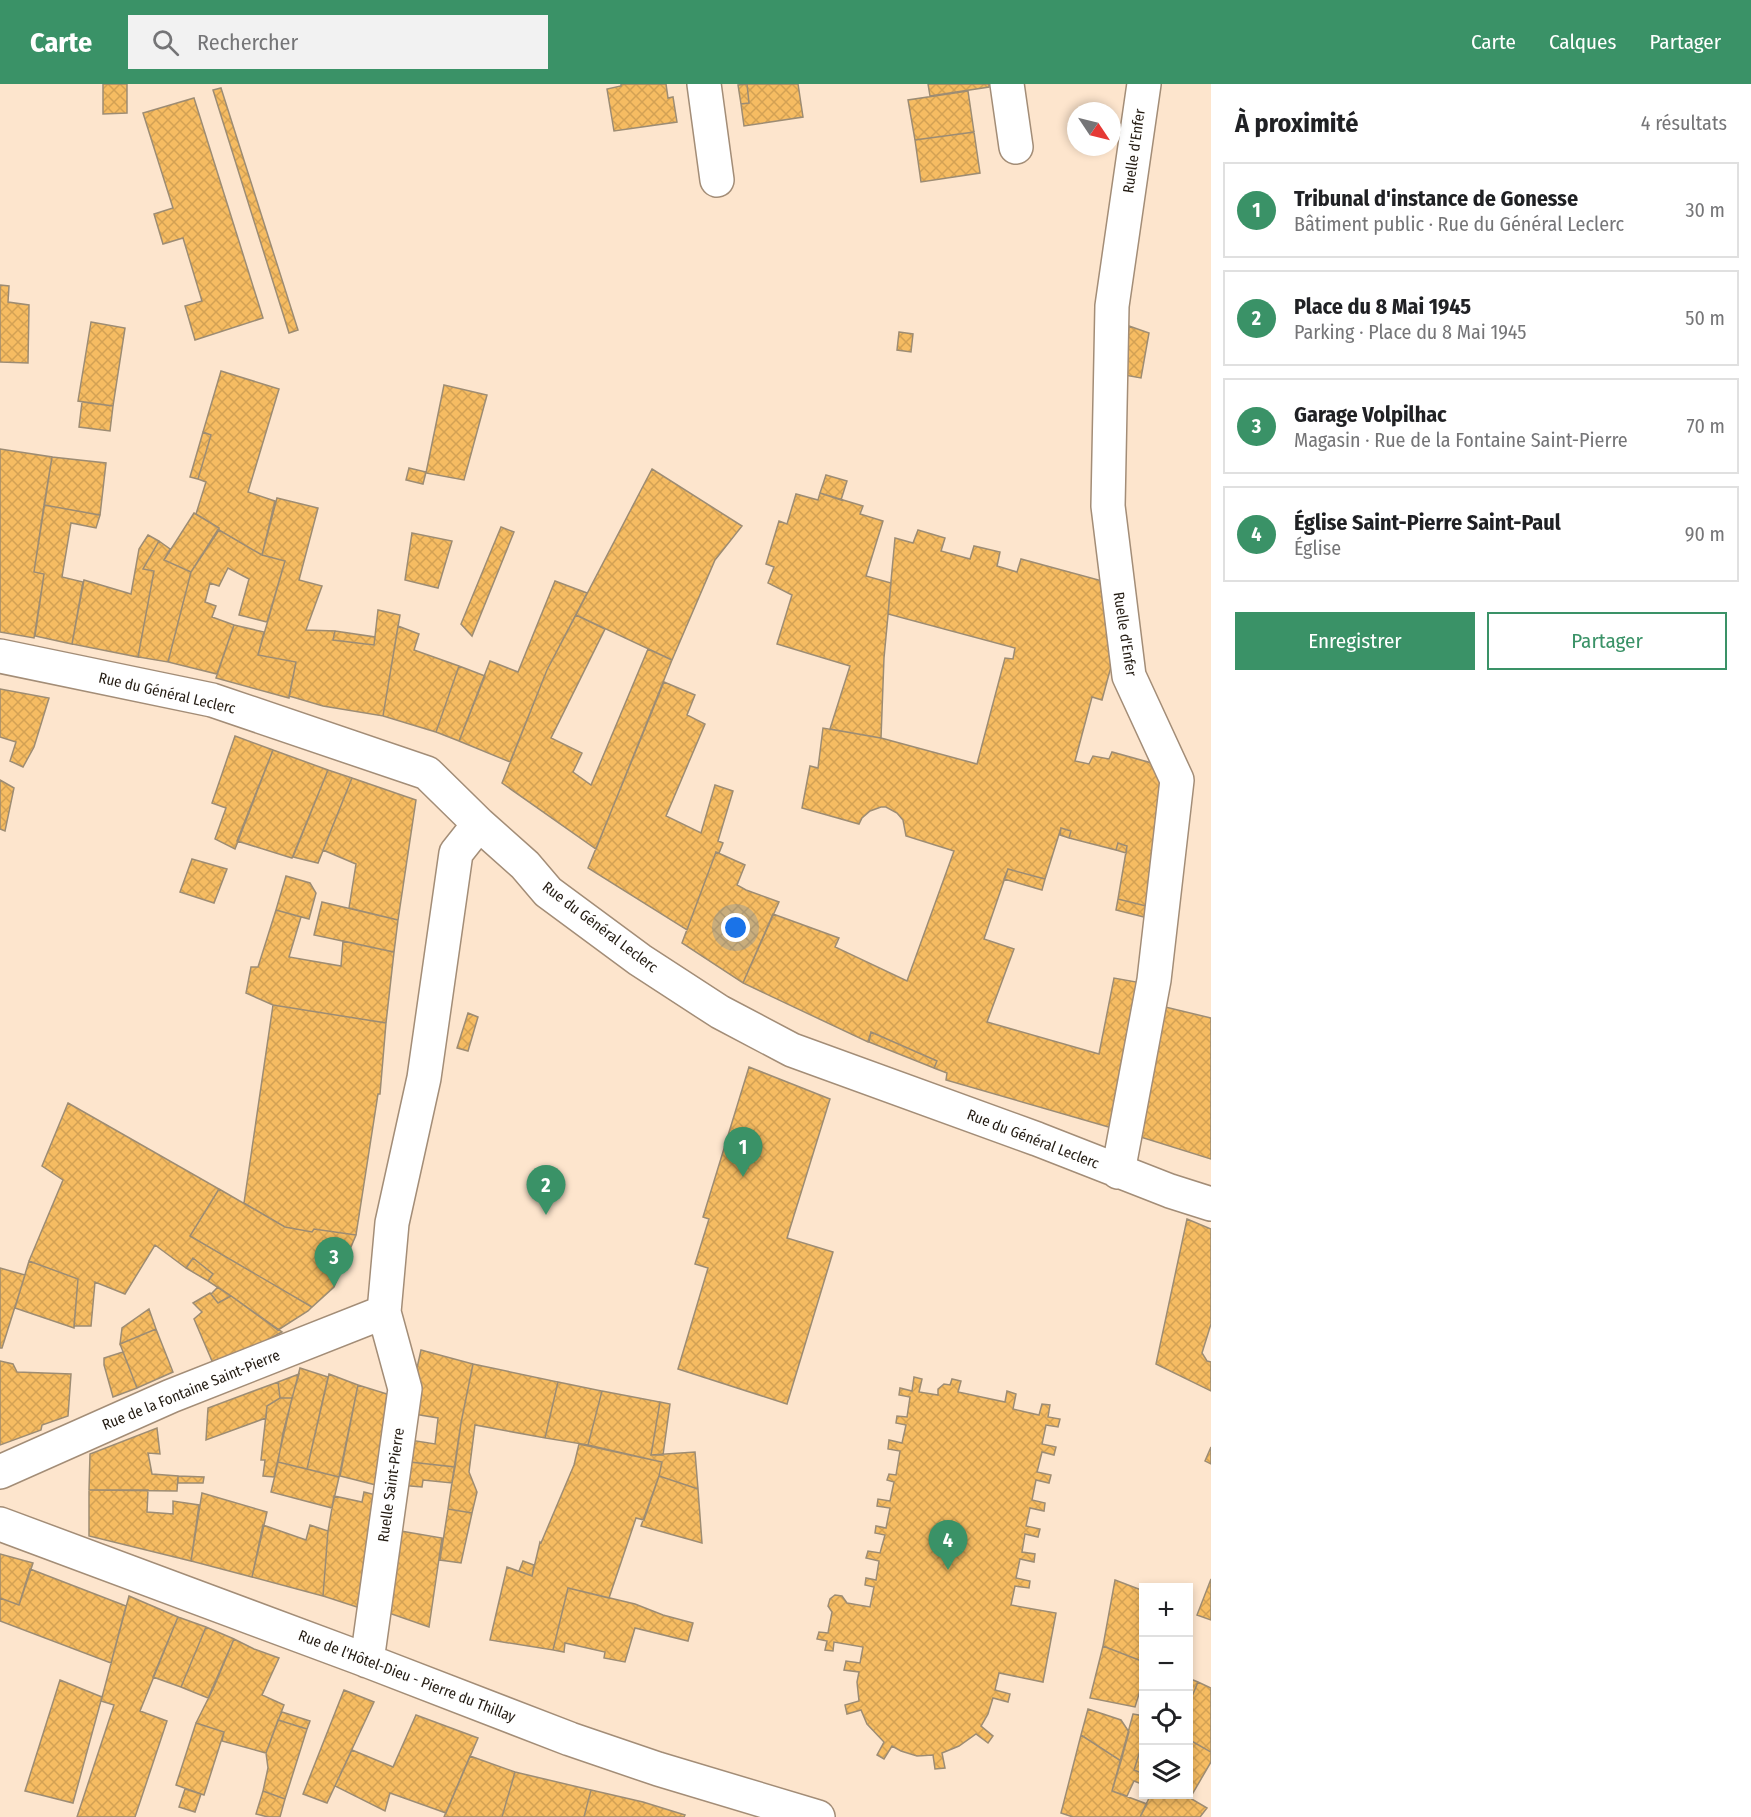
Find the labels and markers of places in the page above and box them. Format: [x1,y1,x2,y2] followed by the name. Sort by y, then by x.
[724,1128,762,1177] pin: 1
[526,1166,566,1215] pin: 2
[314,1238,354,1287] pin: 3
[928,1520,968,1570] pin: 4

